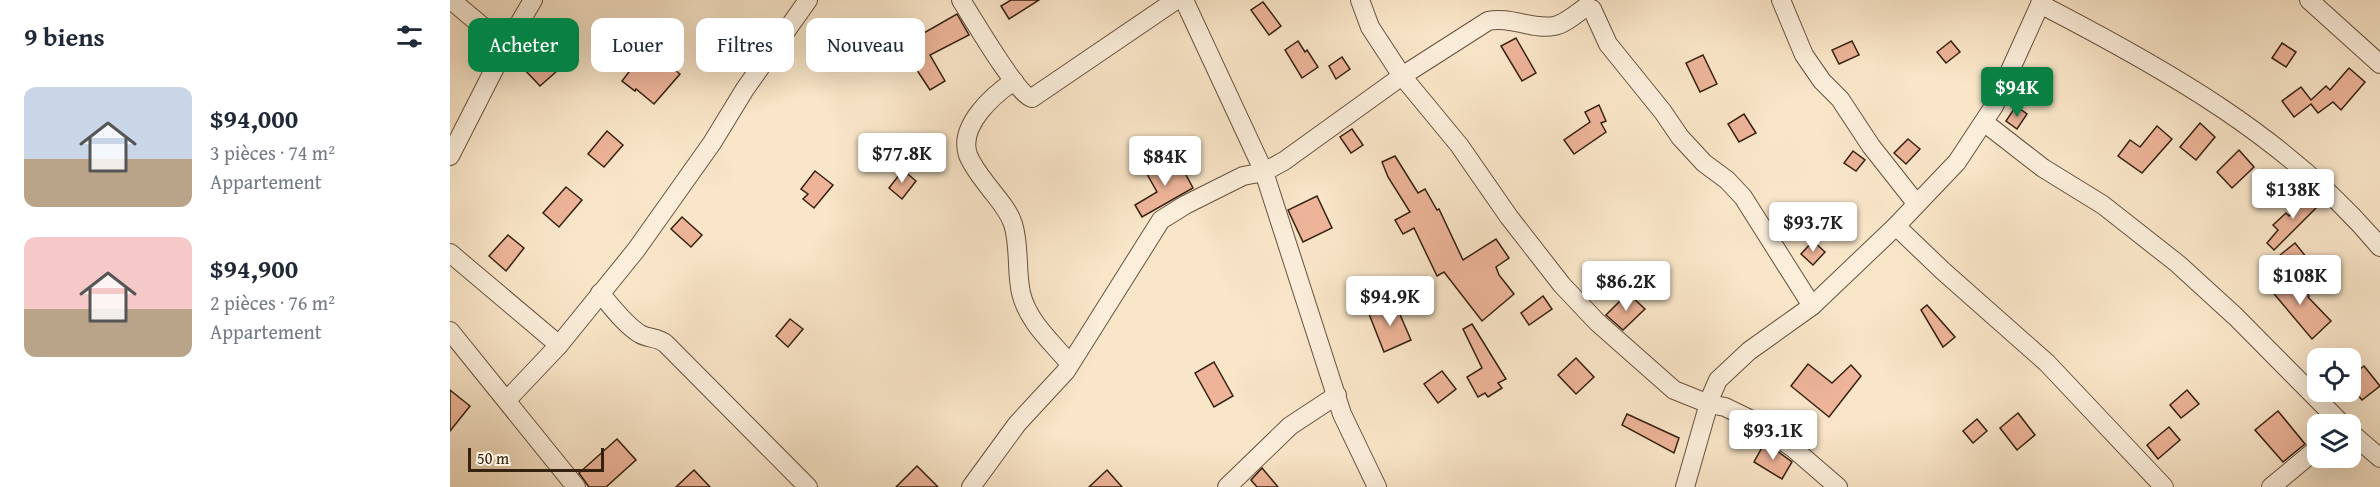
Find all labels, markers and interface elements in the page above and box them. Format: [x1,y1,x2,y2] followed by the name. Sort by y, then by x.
[24,17,105,56] text: 9 biens
[468,18,579,72] chip: Acheter
[591,18,684,72] chip: Louer
[696,18,794,72] chip: Filtres
[806,18,925,72] chip: Nouveau
[393,20,426,53] icon: filters
[1981,67,2053,118] pin: $94K
[1995,72,2039,101] text: $94K
[210,99,298,138] text: $94,000
[72,111,144,183] icon: home
[853,133,951,184] pin: $77.8K
[1129,136,1201,187] pin: $84K
[210,138,335,167] text: 3 pièces · 74 m²
[872,138,932,167] text: $77.8K
[1143,141,1187,170] text: $84K
[210,167,322,196] text: Appartement
[2251,169,2335,220] pin: $138K
[2266,174,2320,203] text: $138K
[1764,202,1862,253] pin: $93.7K
[1783,207,1843,236] text: $93.7K
[210,249,298,288] text: $94,900
[2258,255,2342,306] pin: $108K
[2273,260,2327,289] text: $108K
[72,261,144,333] icon: home
[1577,261,1675,312] pin: $86.2K
[1596,266,1656,295] text: $86.2K
[1341,276,1439,327] pin: $94.9K
[1360,281,1420,310] text: $94.9K
[210,288,335,317] text: 2 pièces · 76 m²
[210,317,322,346] text: Appartement
[2307,348,2361,468] map controls
[2307,348,2361,402] button: locate
[1724,410,1822,461] pin: $93.1K
[2307,414,2361,468] button: layers
[1743,415,1803,444] text: $93.1K
[468,445,604,472] scale bar
[477,446,509,470] text: 50 m

